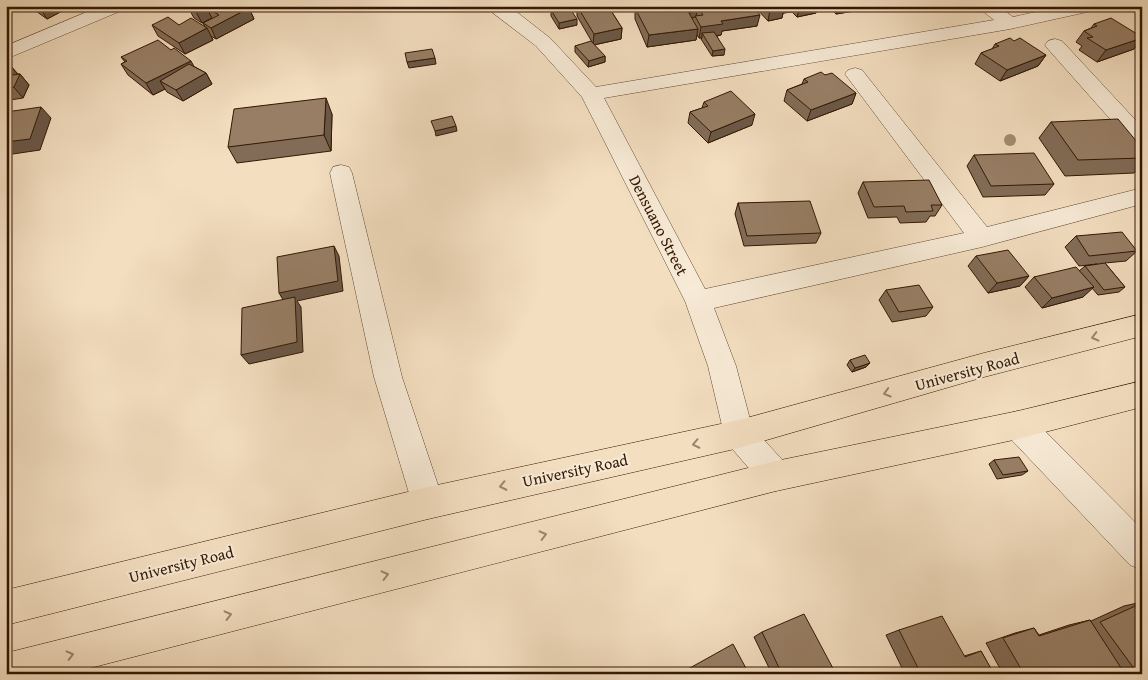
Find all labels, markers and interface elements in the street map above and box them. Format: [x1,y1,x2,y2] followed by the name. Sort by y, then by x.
[623,171,695,280] street label: Densuano Street
[1090,331,1099,342] one-way arrow
[912,345,1022,396] street label: University Road
[883,387,891,397] one-way arrow
[692,438,701,448] one-way arrow
[520,447,630,493] street label: University Road
[499,480,508,491] one-way arrow
[538,530,547,541] one-way arrow
[126,539,236,589] street label: University Road
[381,570,389,580] one-way arrow
[223,610,232,621] one-way arrow
[66,650,75,661] one-way arrow

